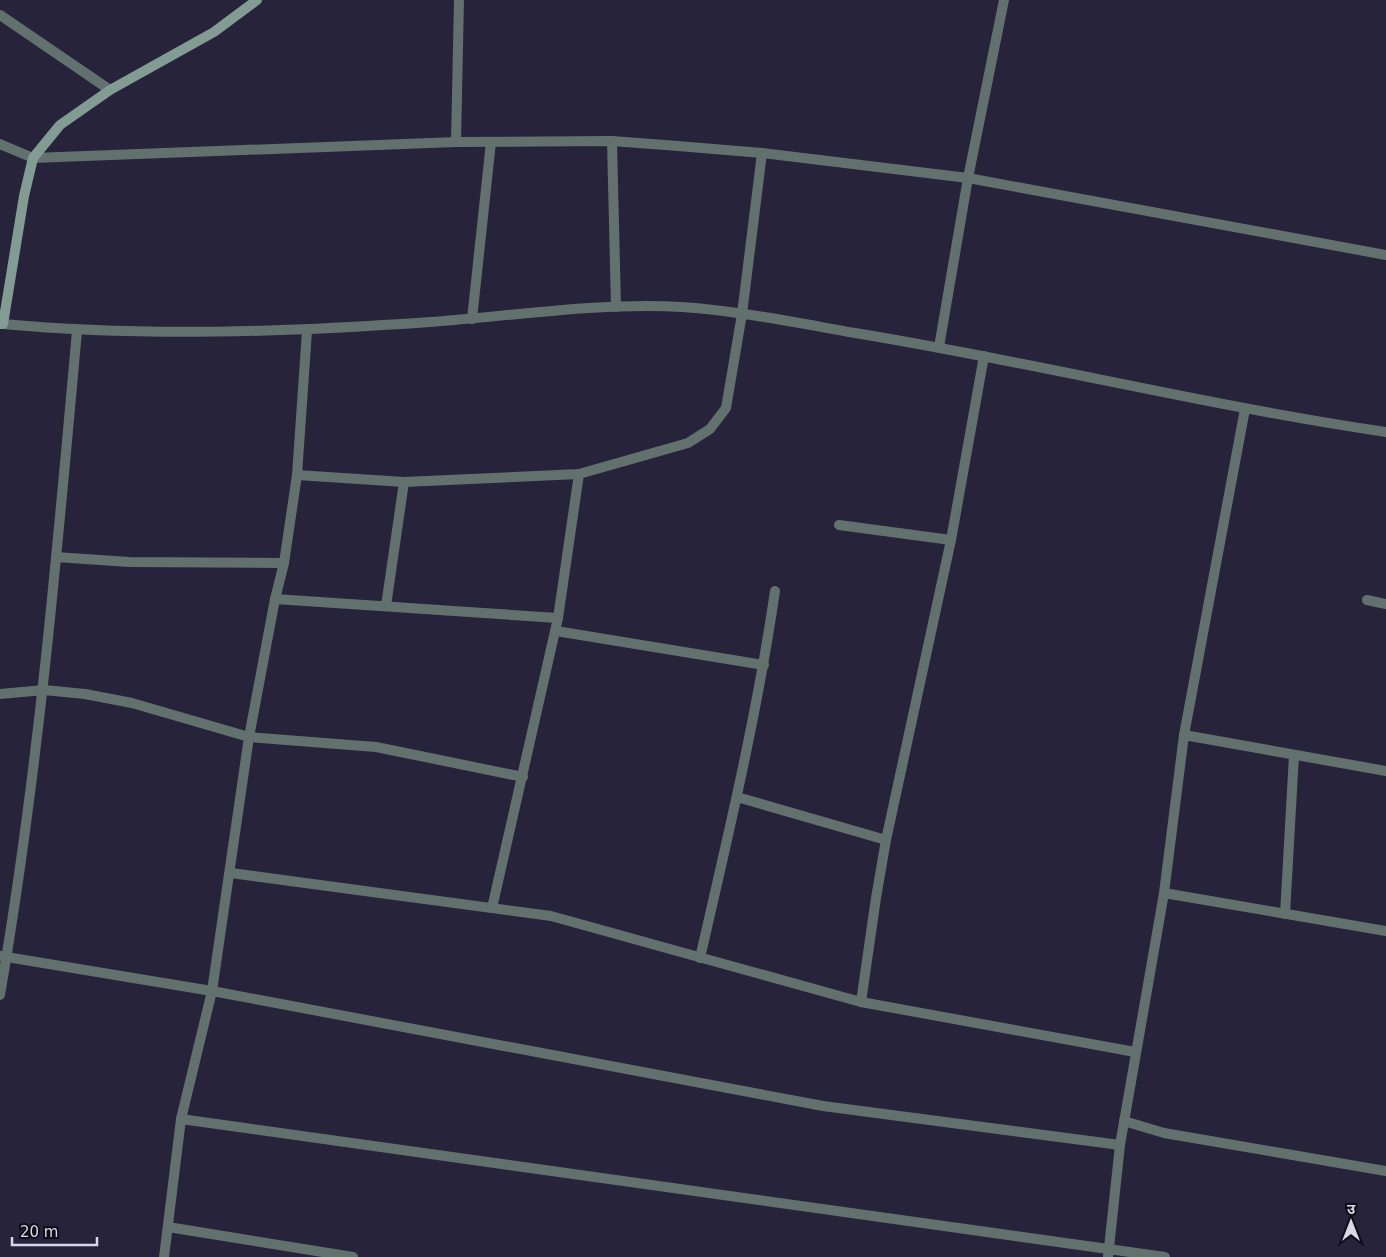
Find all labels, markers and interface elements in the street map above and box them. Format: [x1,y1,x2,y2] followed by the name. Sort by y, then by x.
[1326,1197,1376,1247] north arrow
[1347,1201,1356,1217] text: उ
[12,1214,98,1246] scale bar
[20,1223,58,1241] text: 20 m

